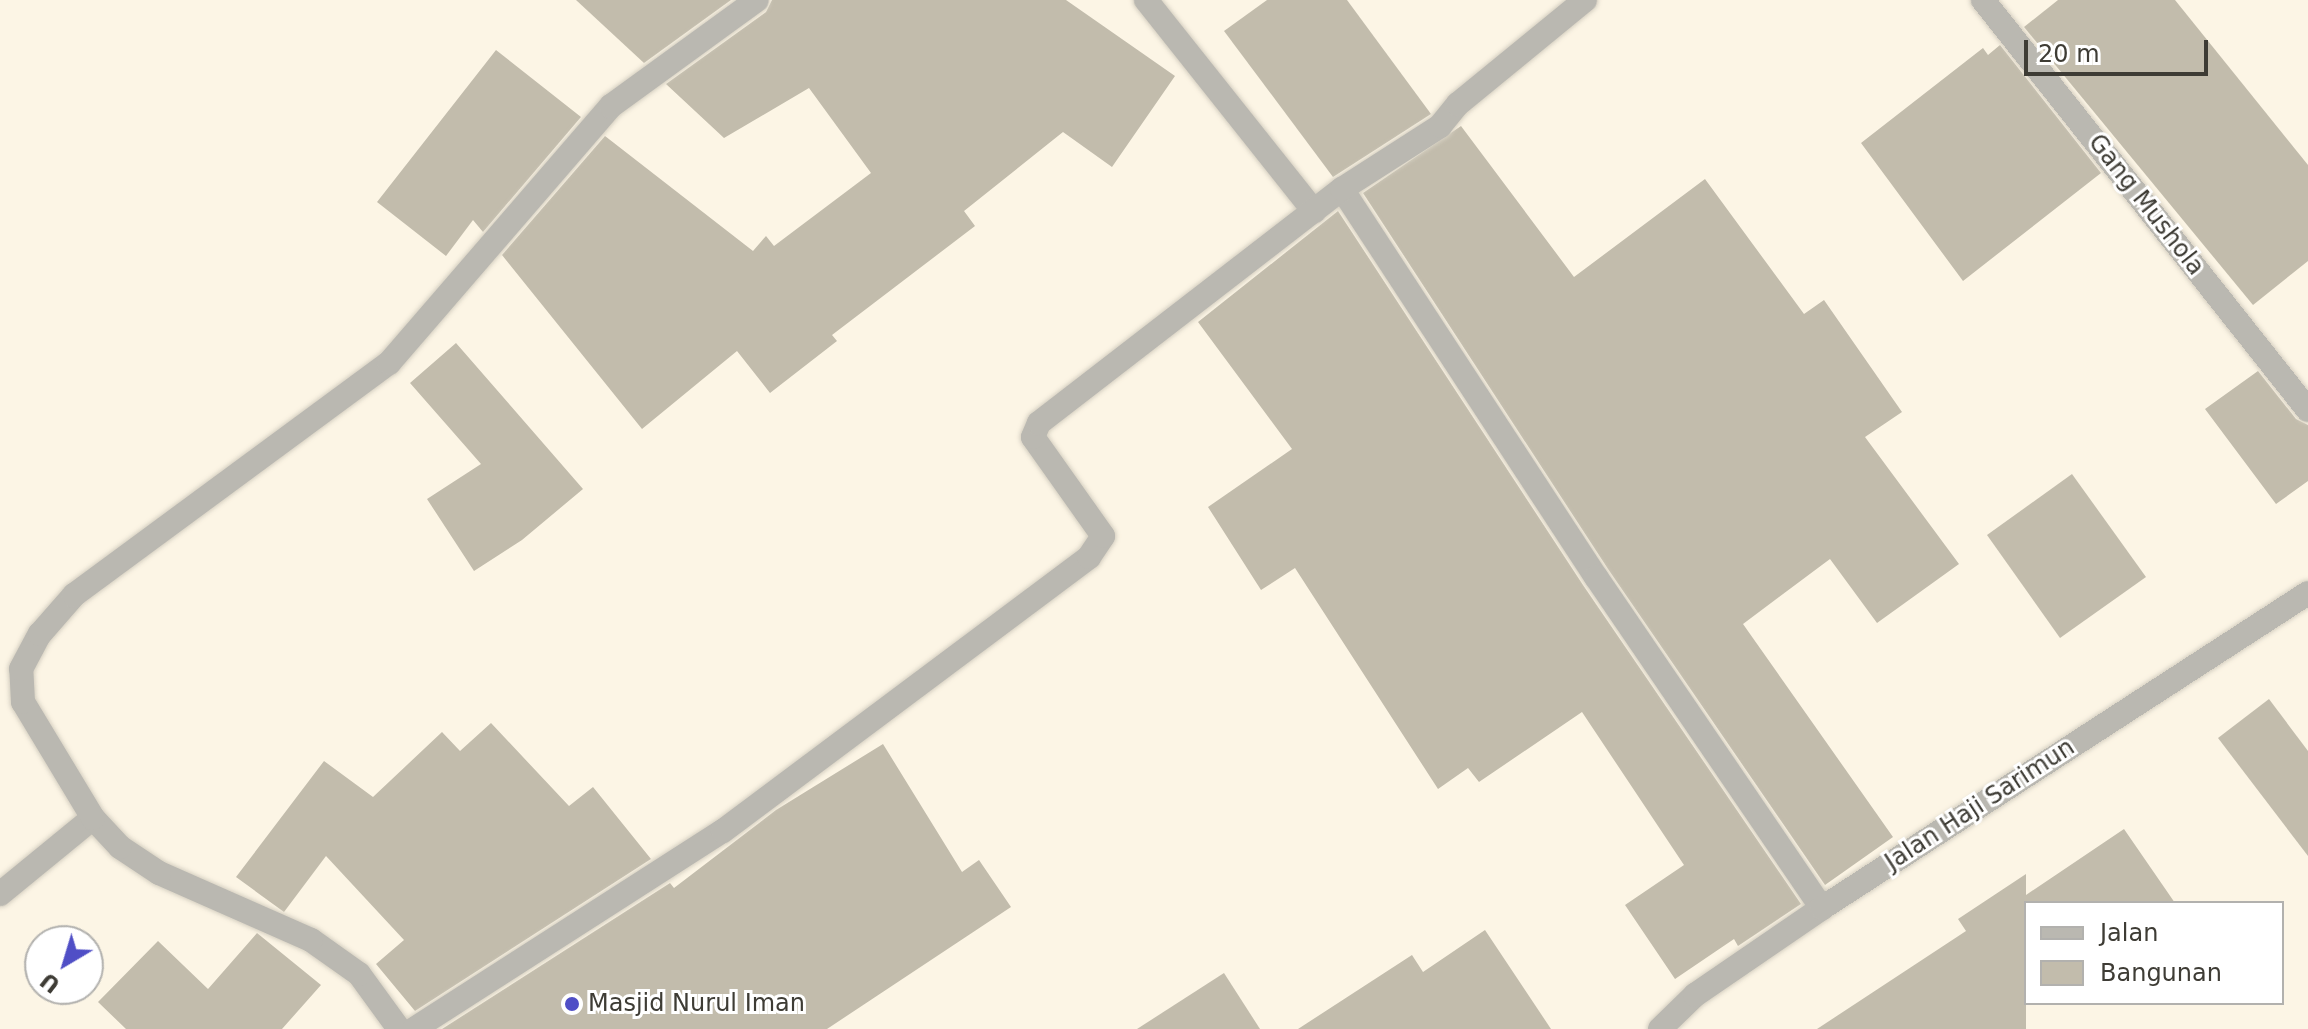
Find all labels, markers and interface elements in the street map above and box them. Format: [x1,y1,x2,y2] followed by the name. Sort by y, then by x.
[2028,24,2212,74] scale bar
[2038,40,2100,68] text: 20 m
[2082,129,2210,281] street label: Gang Mushola
[1880,733,2080,877] street label: Jalan Haji Sarimun
[2024,901,2284,1005] legend
[2100,919,2158,947] text: Jalan
[24,925,104,1005] north arrow
[2100,959,2222,987] text: Bangunan
[35,967,65,998] text: U
[588,990,805,1018] place label: Masjid Nurul Iman
[563,995,581,1013] marker: Masjid Nurul Iman

